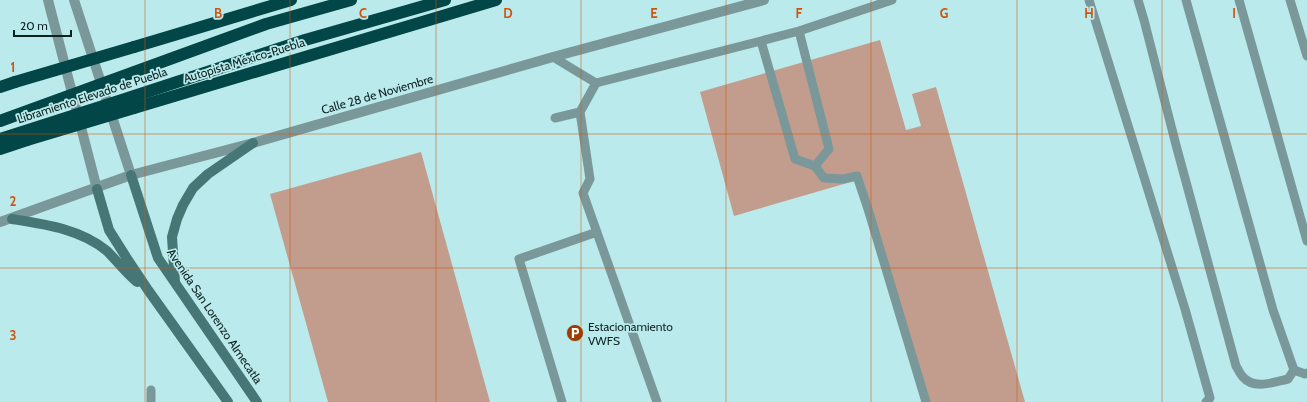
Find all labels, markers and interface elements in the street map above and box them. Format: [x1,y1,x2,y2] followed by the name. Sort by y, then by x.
[214,5,222,21] text: B
[359,5,367,21] text: C
[503,5,513,21] text: D
[650,5,658,21] text: E
[796,5,803,21] text: F
[940,5,949,21] text: G
[1084,5,1094,21] text: H
[1232,5,1236,21] text: I
[14,12,71,38] scale bar
[20,18,48,33] text: 20 m
[181,34,307,86] street label: Autopista México-Puebla
[11,59,15,75] text: 1
[15,64,169,126] street label: Libramiento Elevado de Puebla
[319,71,435,117] street label: Calle 28 de Noviembre
[10,193,17,209] text: 2
[164,246,266,387] street label: Avenida San Lorenzo Almecatla
[588,319,673,348] place label: Estacionamiento VWFS
[565,323,585,343] parking icon: Estacionamiento VWFS
[9,327,17,343] text: 3

